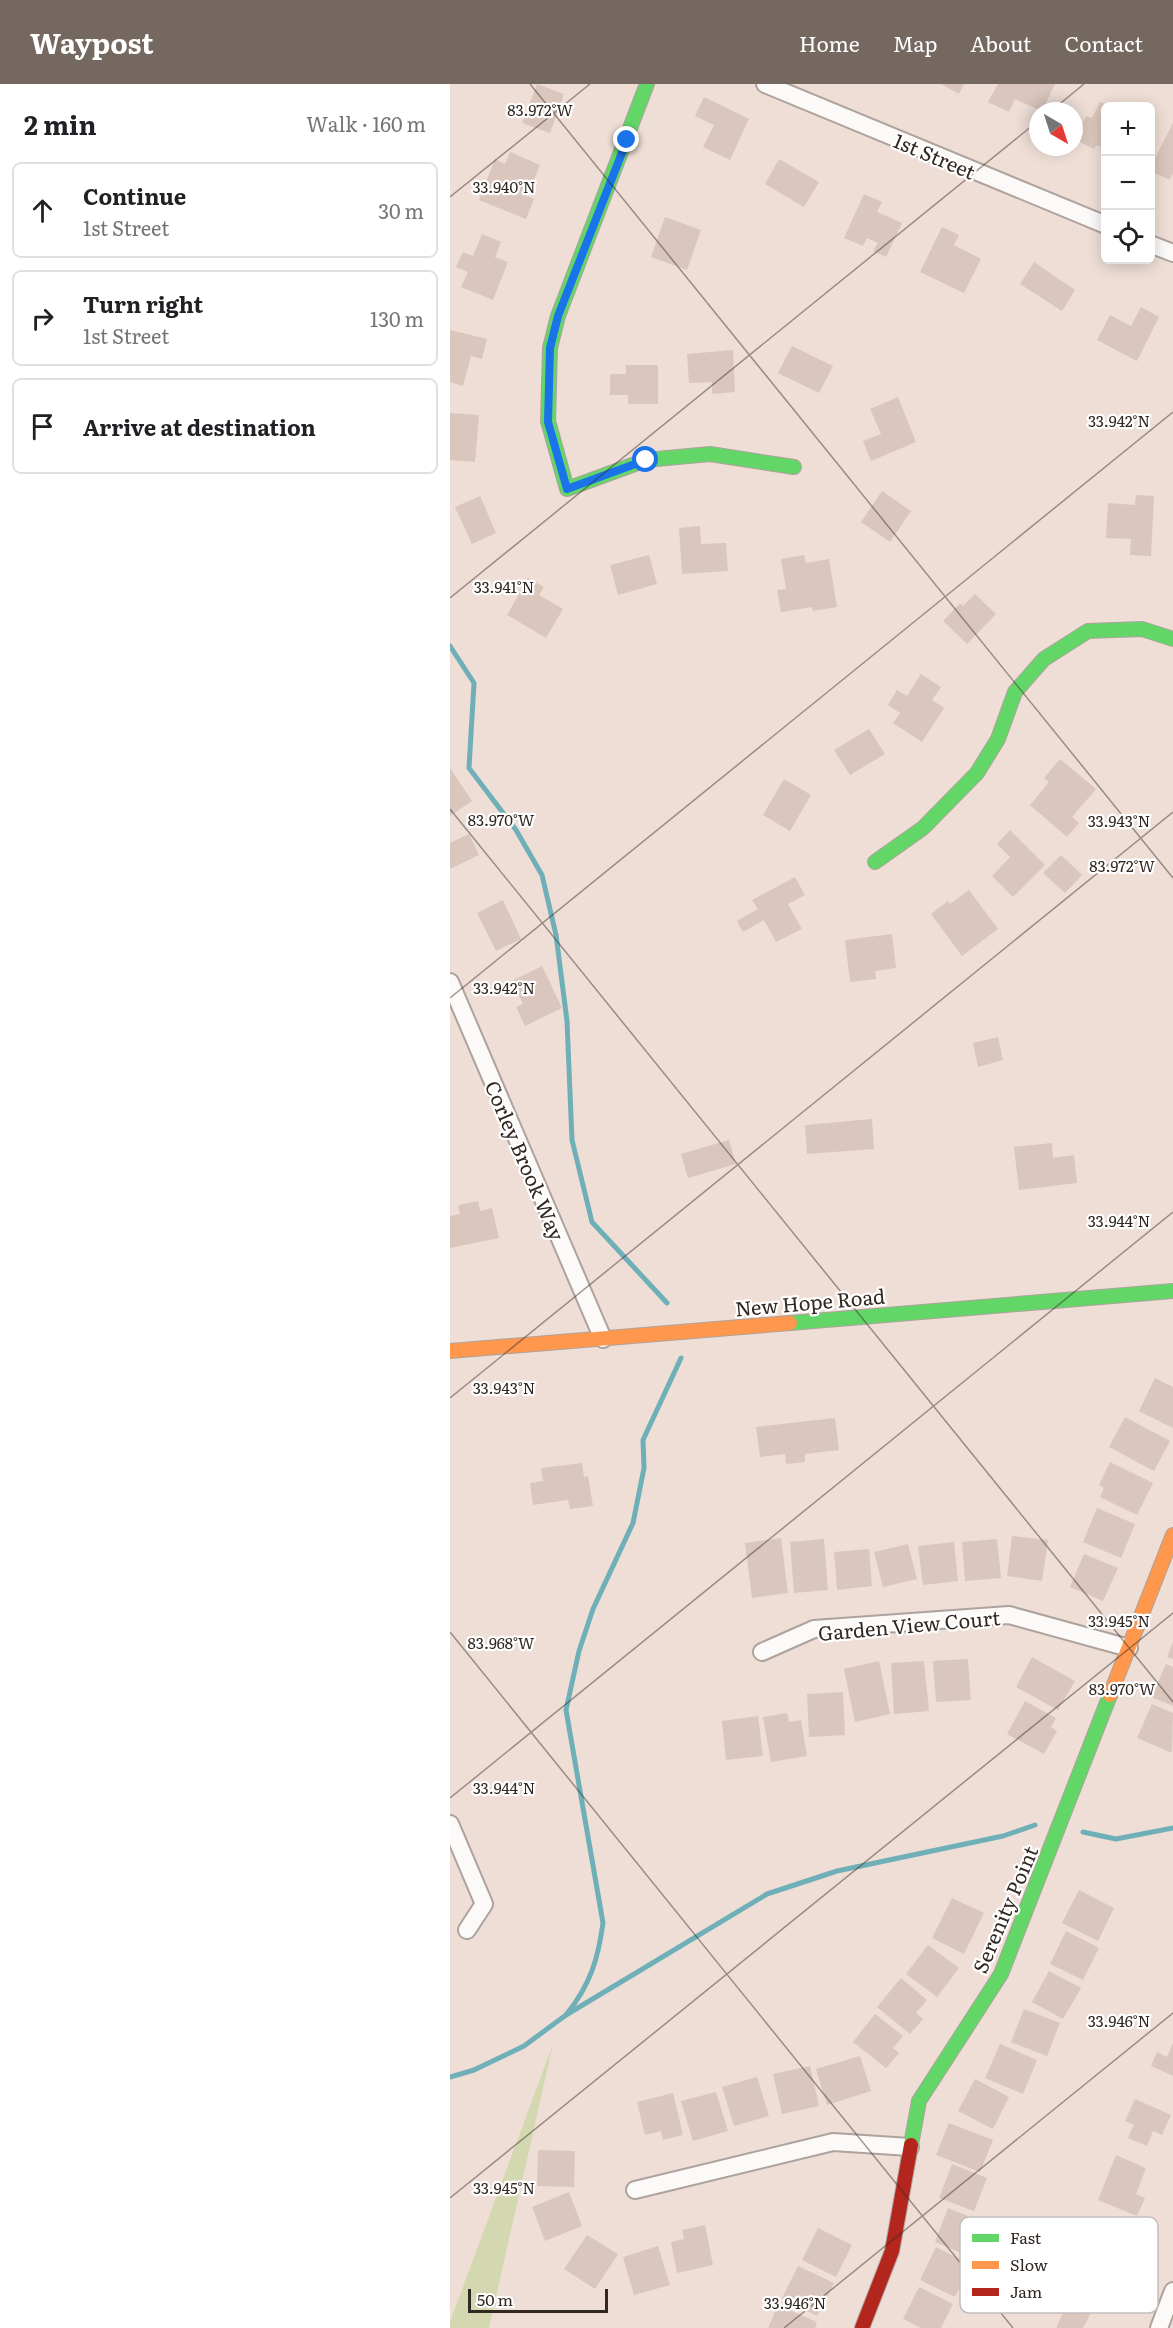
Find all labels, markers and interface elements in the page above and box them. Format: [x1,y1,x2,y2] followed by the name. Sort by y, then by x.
[30,21,154,63] text: Waypost
[799,27,860,58] text: Home
[893,27,937,58] text: Map
[970,27,1032,58] text: About
[1065,27,1143,58] text: Contact
[507,98,573,121] text: 83.972°W
[1029,102,1083,156] north arrow
[1101,102,1155,264] map controls
[1101,102,1155,156] button: +
[24,104,97,143] text: 2 min
[306,108,426,138] text: Walk · 160 m
[889,124,981,186] street label: 1st Street
[613,126,639,152] route end
[1101,156,1155,210] button: −
[472,175,536,198] text: 33.940°N
[83,179,186,212] text: Continue
[26,194,59,227] icon: ahead
[378,195,424,225] text: 30 m
[1101,210,1155,264] button: locate
[83,212,169,242] text: 1st Street
[83,287,203,320] text: Turn right
[26,302,59,335] icon: right
[370,303,424,333] text: 130 m
[83,320,169,350] text: 1st Street
[1088,409,1150,432] text: 33.942°N
[26,410,59,443] icon: arrive
[83,410,316,443] text: Arrive at destination
[632,446,658,472] route start
[474,575,534,598] text: 33.941°N
[468,808,535,831] text: 83.970°W
[1088,809,1150,832] text: 33.943°N
[1089,854,1155,877] text: 83.972°W
[473,976,535,999] text: 33.942°N
[479,1075,573,1245] street label: Corley Brook Way
[1088,1209,1150,1232] text: 33.944°N
[734,1280,886,1322] street label: New Hope Road
[473,1376,535,1399] text: 33.943°N
[817,1601,1001,1647] street label: Garden View Court
[1088,1609,1150,1632] text: 33.945°N
[468,1631,535,1654] text: 83.968°W
[1089,1677,1156,1700] text: 83.970°W
[473,1776,535,1799] text: 33.944°N
[964,1841,1044,1977] street label: Serenity Point
[1088,2009,1150,2032] text: 33.946°N
[473,2176,535,2199] text: 33.945°N
[960,2217,1158,2313] legend
[1010,2225,1042,2249] text: Fast
[1010,2252,1048,2276] text: Slow
[1010,2279,1043,2303] text: Jam
[468,2286,608,2314] scale bar
[477,2287,513,2311] text: 50 m
[764,2291,826,2314] text: 33.946°N

